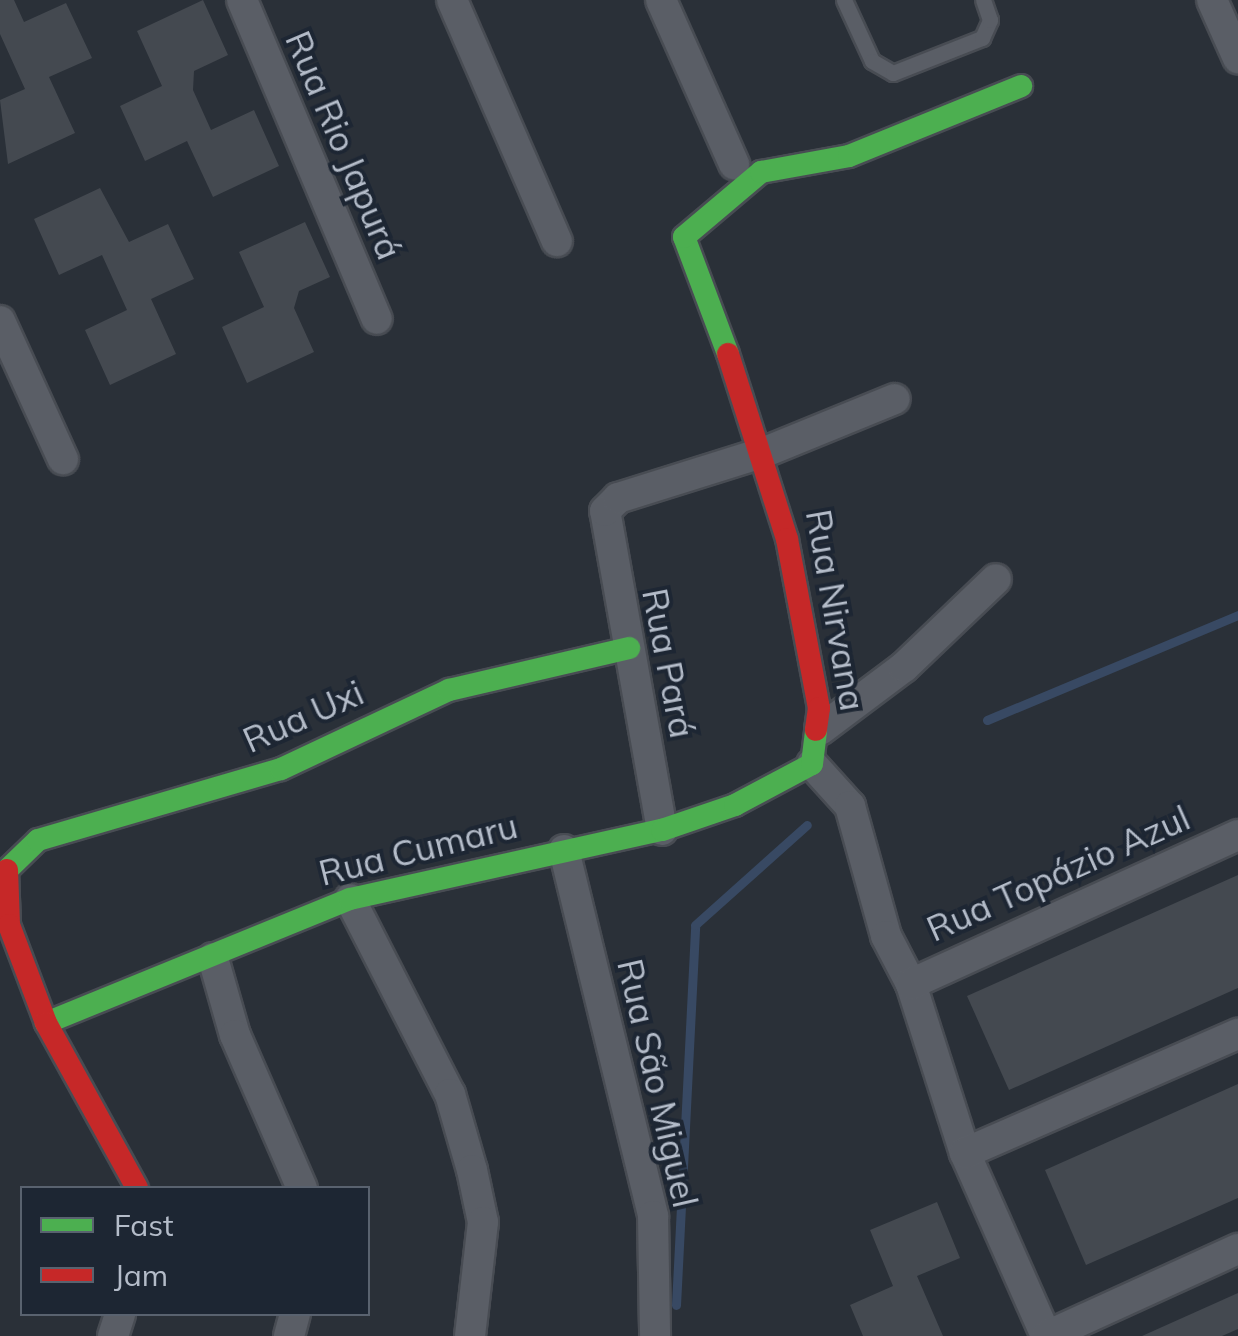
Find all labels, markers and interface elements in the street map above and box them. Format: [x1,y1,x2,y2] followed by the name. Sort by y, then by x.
[277,25,411,265] street label: Rua Rio Japurá
[798,506,874,714] street label: Rua Nirvana
[634,585,704,741] street label: Rua Pará
[236,671,370,761] street label: Rua Uxi
[920,796,1196,950] street label: Rua Topázio Azul
[314,804,522,894] street label: Rua Cumaru
[609,955,707,1211] street label: Rua São Miguel
[20,1186,370,1316] legend
[114,1206,174,1244] text: Fast
[114,1256,168,1294] text: Jam

